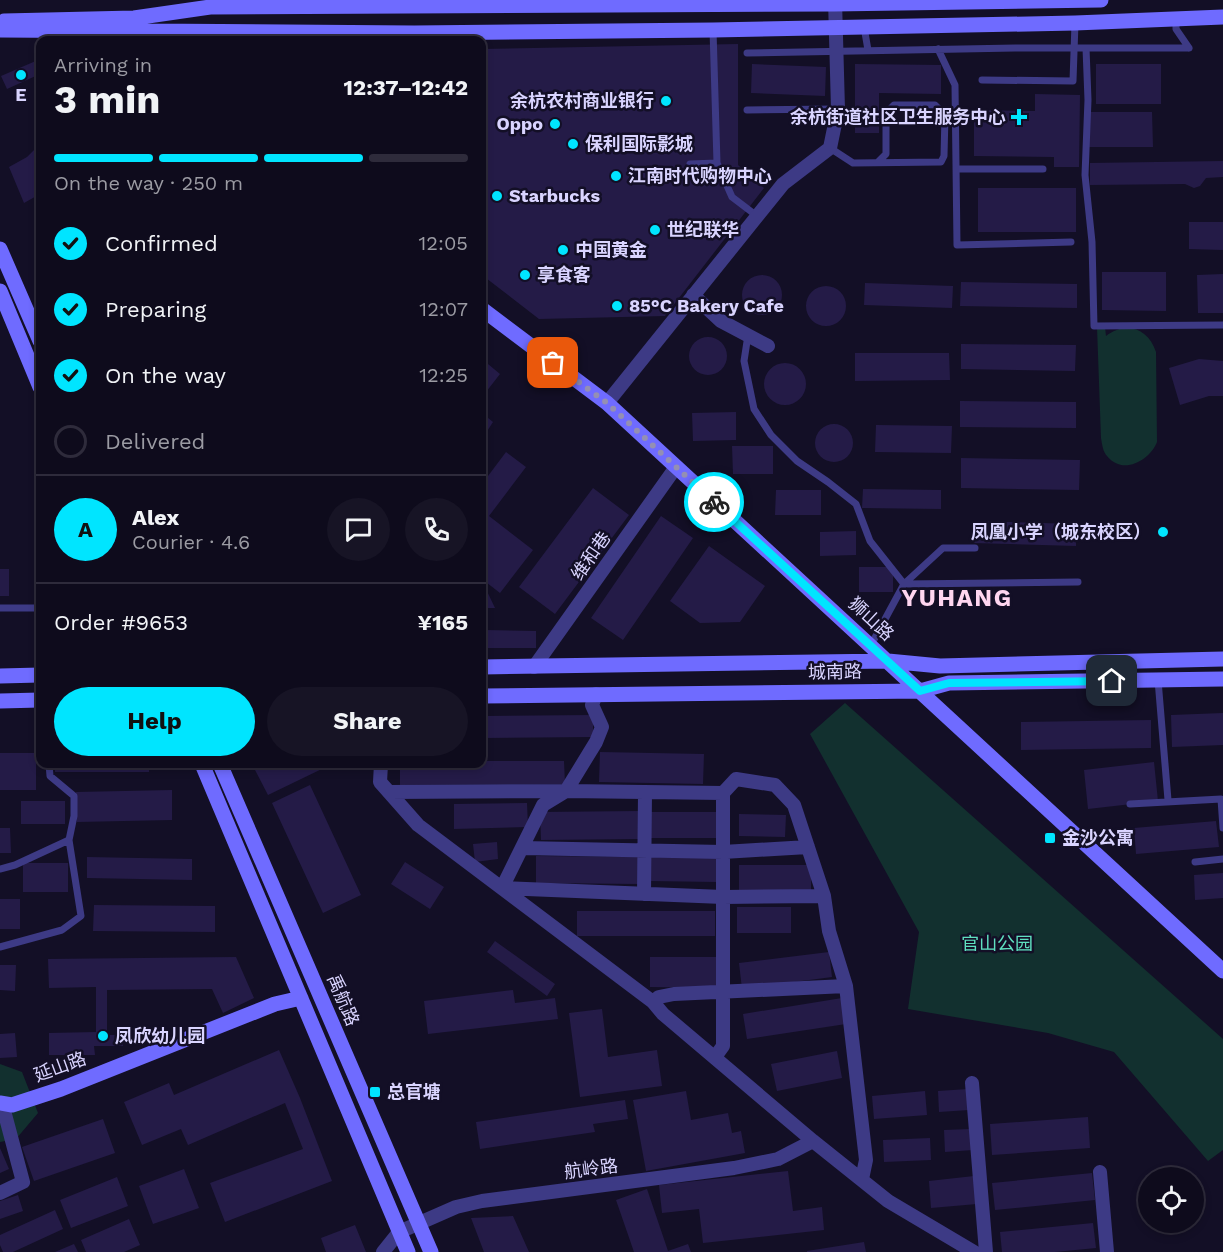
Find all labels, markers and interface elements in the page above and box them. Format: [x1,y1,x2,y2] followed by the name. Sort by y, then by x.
[54,53,152,77] text: Arriving in
[14,68,28,82] marker: E
[344,75,468,100] text: 12:37–12:42
[54,77,161,122] text: 3 min
[15,84,27,105] place label: E
[510,90,654,111] place label: 余杭农村商业银行
[659,94,673,108] marker: 余杭农村商业银行
[790,106,1006,127] place label: 余杭街道社区卫生服务中心
[1010,108,1028,126] marker: 余杭街道社区卫生服务中心
[496,113,543,134] place label: Oppo
[548,117,562,131] marker: Oppo
[585,133,693,154] place label: 保利国际影城
[566,137,580,151] marker: 保利国际影城
[628,165,772,186] place label: 江南时代购物中心
[609,169,623,183] marker: 江南时代购物中心
[54,171,243,195] text: On the way · 250 m
[509,185,601,206] place label: Starbucks
[490,189,504,203] marker: Starbucks
[667,219,739,240] place label: 世纪联华
[648,223,662,237] marker: 世纪联华
[54,227,87,260] icon: check
[105,231,218,256] text: Confirmed
[419,231,468,255] text: 12:05
[575,239,647,260] place label: 中国黄金
[556,243,570,257] marker: 中国黄金
[537,264,591,285] place label: 享食客
[518,268,532,282] marker: 享食客
[54,293,87,326] icon: check
[629,295,784,316] place label: 85°C Bakery Cafe
[105,297,206,322] text: Preparing
[419,297,468,321] text: 12:07
[610,299,624,313] marker: 85°C Bakery Cafe
[527,337,578,388] pin
[536,346,569,379] icon: bag
[54,359,87,392] icon: check
[105,363,226,388] text: On the way
[419,363,468,387] text: 12:25
[105,429,205,454] text: Delivered
[684,472,744,532] courier
[698,486,731,519] icon: bike
[327,498,390,561] button: chat
[405,498,468,561] button: phone
[132,505,179,530] text: Alex
[78,517,93,542] text: A
[971,521,1151,542] place label: 凤凰小学（城东校区）
[1156,525,1170,539] marker: 凤凰小学（城东校区）
[567,528,615,584] street label: 维和巷
[132,530,250,554] text: Courier · 4.6
[902,584,1013,612] district label: YUHANG
[844,593,898,645] street label: 狮山路
[54,610,188,635] text: Order #9653
[417,610,468,635] text: ¥165
[1086,655,1137,706] pin
[808,661,862,682] street label: 城南路
[1095,664,1128,697] icon: home
[54,687,255,756] button: Help
[267,687,468,756] button: Share
[1062,827,1134,848] place label: 金沙公寓
[1043,831,1057,845] marker: 金沙公寓
[961,933,1033,954] park label: 官山公园
[323,971,364,1029] street label: 禹航路
[115,1025,205,1046] place label: 凤欣幼儿园
[96,1029,110,1043] marker: 凤欣幼儿园
[31,1047,89,1086] street label: 延山路
[387,1081,441,1102] place label: 总官塘
[368,1085,382,1099] marker: 总官塘
[563,1155,619,1182] street label: 航岭路
[1138,1167,1204,1233] map controls
[1138,1167,1204,1233] button: locate

